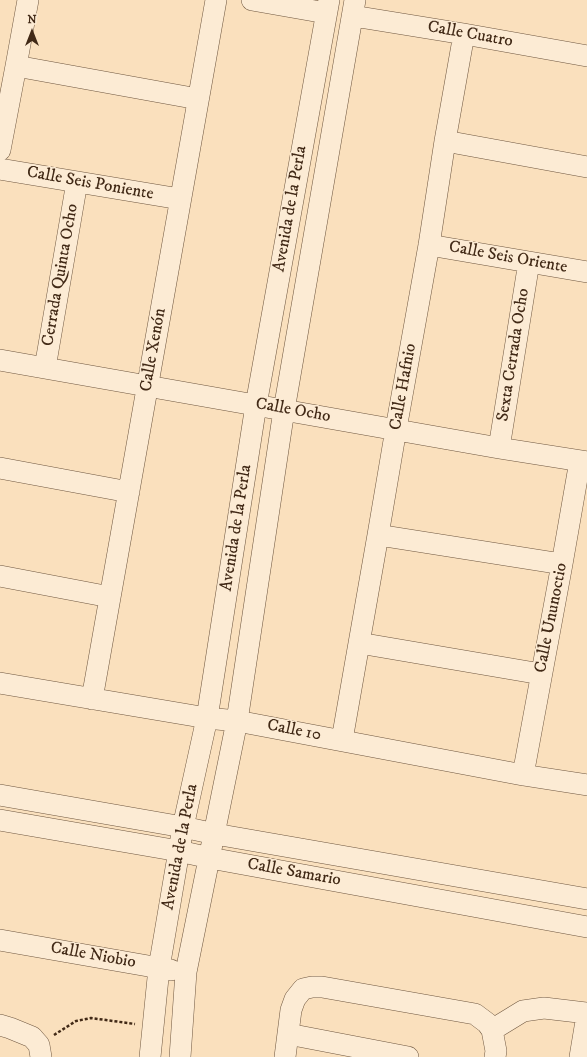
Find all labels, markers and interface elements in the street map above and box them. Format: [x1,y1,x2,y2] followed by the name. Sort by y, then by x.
[12,12,52,52] north arrow
[27,13,37,27] text: N
[426,17,514,53] street label: Calle Cuatro
[270,144,312,274] street label: Avenida de la Perla
[25,163,155,205] street label: Calle Seis Poniente
[38,202,84,348] street label: Cerrada Quinta Ocho
[447,238,569,278] street label: Calle Seis Oriente
[493,287,535,423] street label: Sexta Cerrada Ocho
[137,307,171,393] street label: Calle Xenón
[386,342,422,432] street label: Calle Hafnio
[254,394,332,428] street label: Calle Ocho
[217,463,257,593] street label: Avenida de la Perla
[531,561,573,675] street label: Calle Ununoctio
[265,716,323,746] street label: Calle 10
[159,782,203,912] street label: Avenida de la Perla
[246,855,342,891] street label: Calle Samario
[49,938,137,974] street label: Calle Niobio

